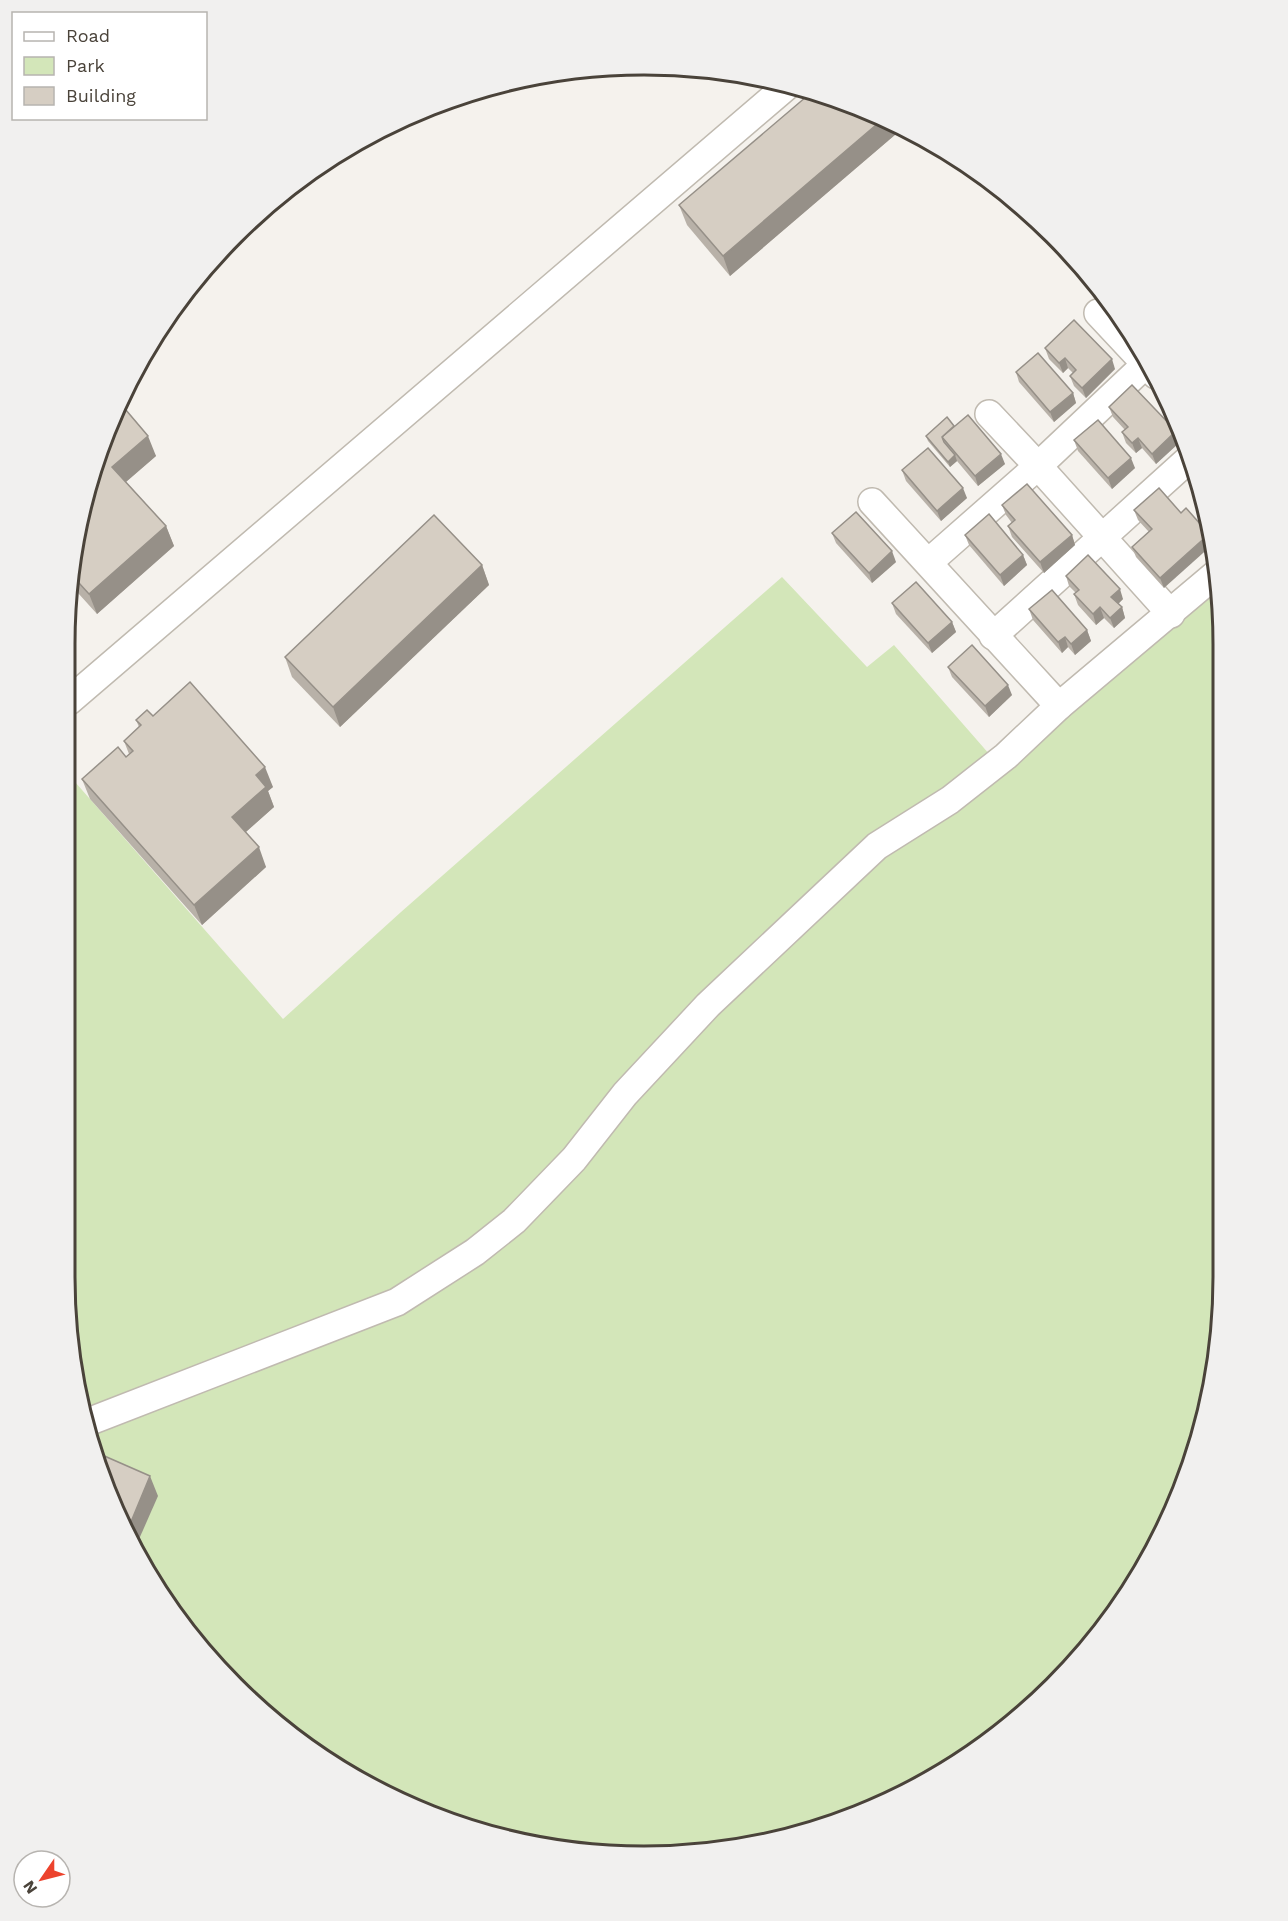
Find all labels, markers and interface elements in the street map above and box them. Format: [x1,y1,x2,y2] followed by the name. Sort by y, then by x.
[12,12,207,120] legend
[66,25,110,46] text: Road
[66,55,105,76] text: Park
[66,85,136,106] text: Building
[12,1849,72,1909] north arrow
[19,1877,41,1898] text: N

